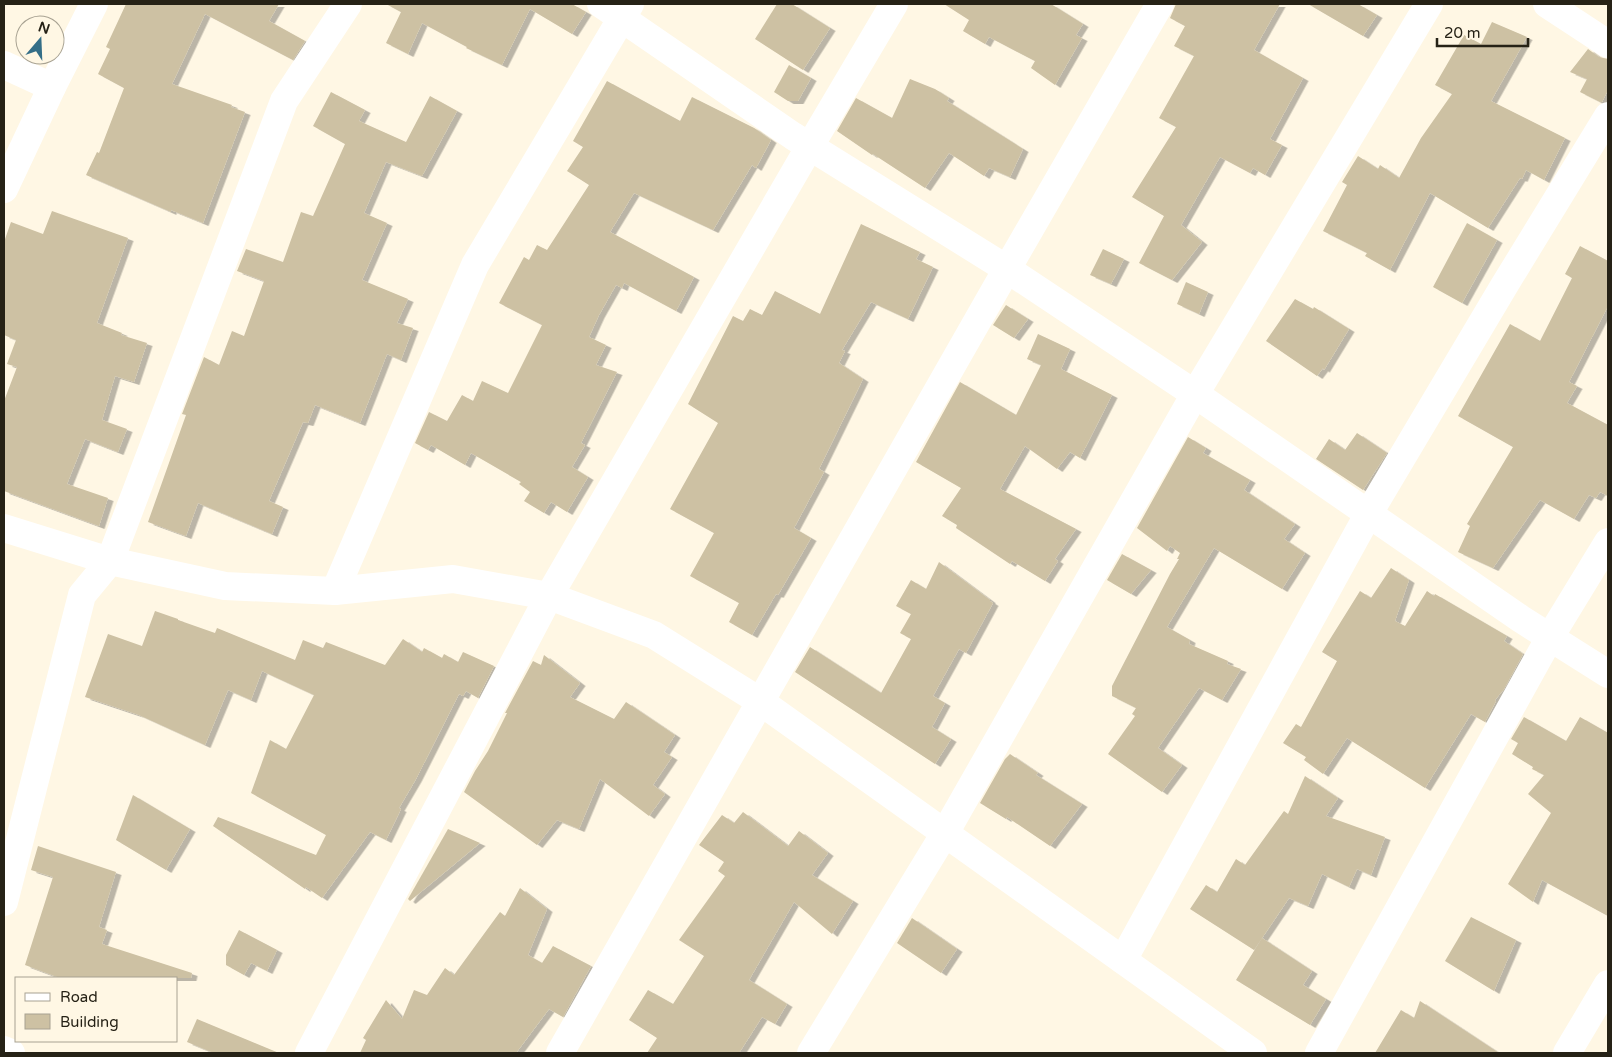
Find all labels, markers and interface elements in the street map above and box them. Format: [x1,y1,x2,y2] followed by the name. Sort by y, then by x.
[15,15,65,65] north arrow
[1437,15,1528,47] scale bar
[36,18,52,38] text: N
[1444,24,1481,42] text: 20 m
[15,977,178,1042] legend
[60,988,98,1006] text: Road
[60,1013,119,1031] text: Building

